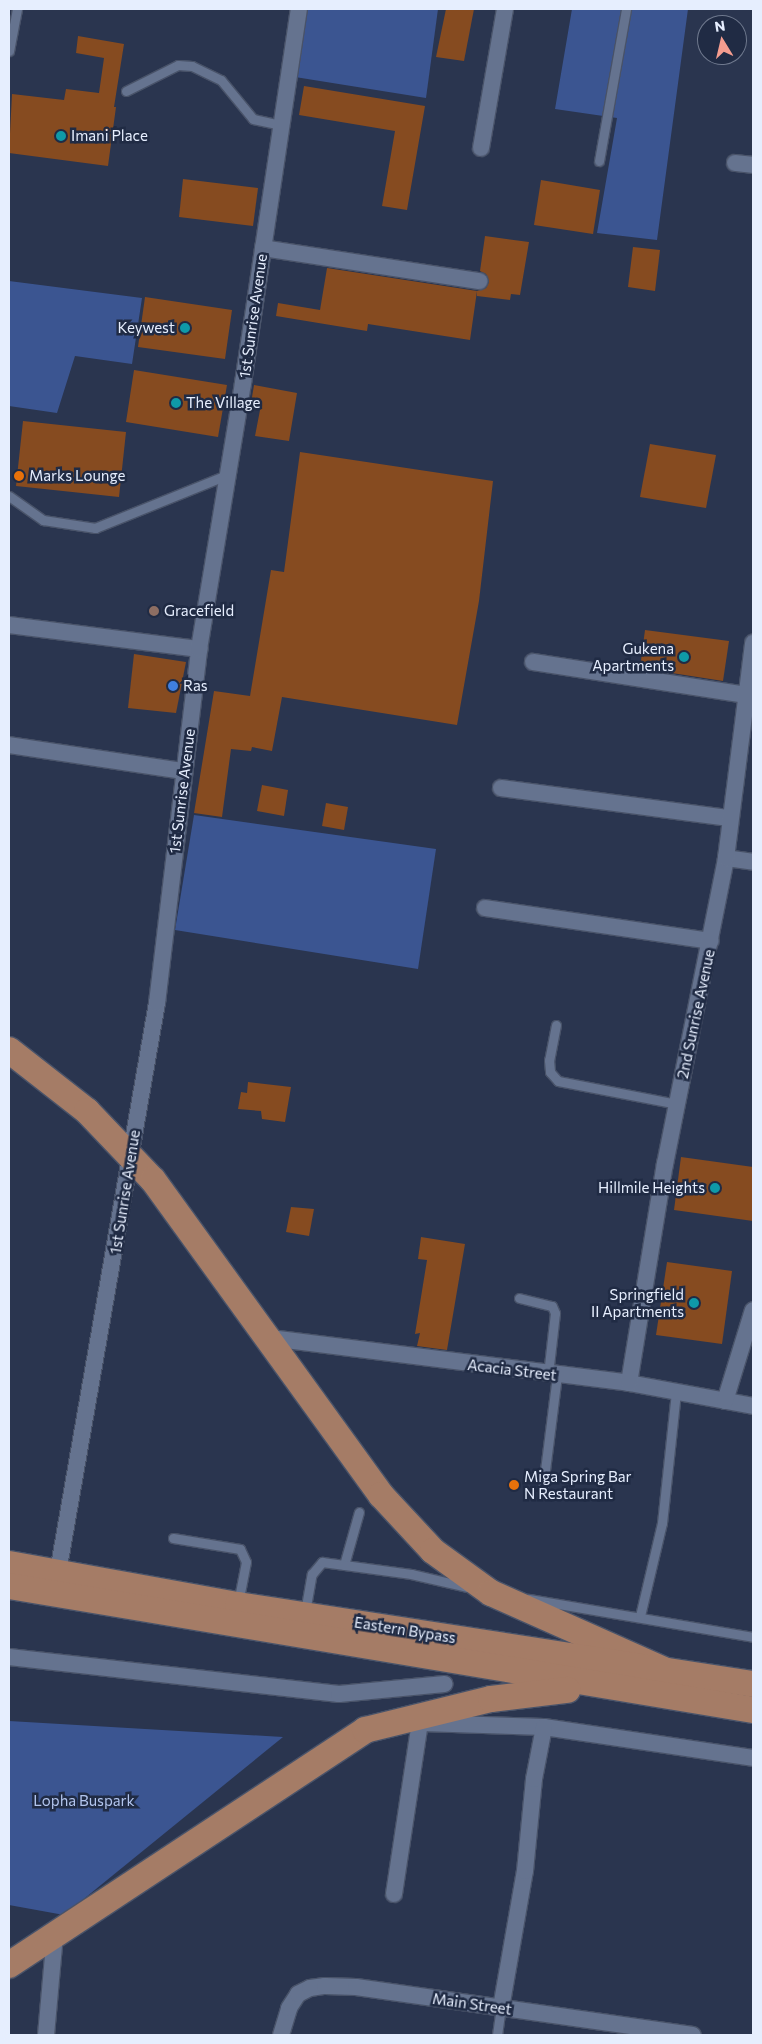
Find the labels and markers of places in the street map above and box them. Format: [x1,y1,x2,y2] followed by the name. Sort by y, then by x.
[71,127,148,145] place label: Imani Place
[55,130,67,142] marker: Imani Place
[117,319,175,337] place label: Keywest
[179,322,191,334] marker: Keywest
[186,394,261,412] place label: The Village
[170,397,182,409] marker: The Village
[29,467,125,485] place label: Marks Lounge
[13,470,25,482] marker: Marks Lounge
[164,602,234,620] place label: Gracefield
[148,605,160,617] marker: Gracefield
[592,639,674,674] place label: Gukena Apartments
[678,651,690,663] marker: Gukena Apartments
[183,677,208,695] place label: Ras
[167,680,179,692] marker: Ras
[598,1179,705,1197] place label: Hillmile Heights
[709,1182,721,1194] marker: Hillmile Heights
[591,1285,684,1320] place label: Springfield II Apartments
[688,1297,700,1309] marker: Springfield II Apartments
[524,1467,632,1502] place label: Miga Spring Bar N Restaurant
[508,1479,520,1491] marker: Miga Spring Bar N Restaurant

